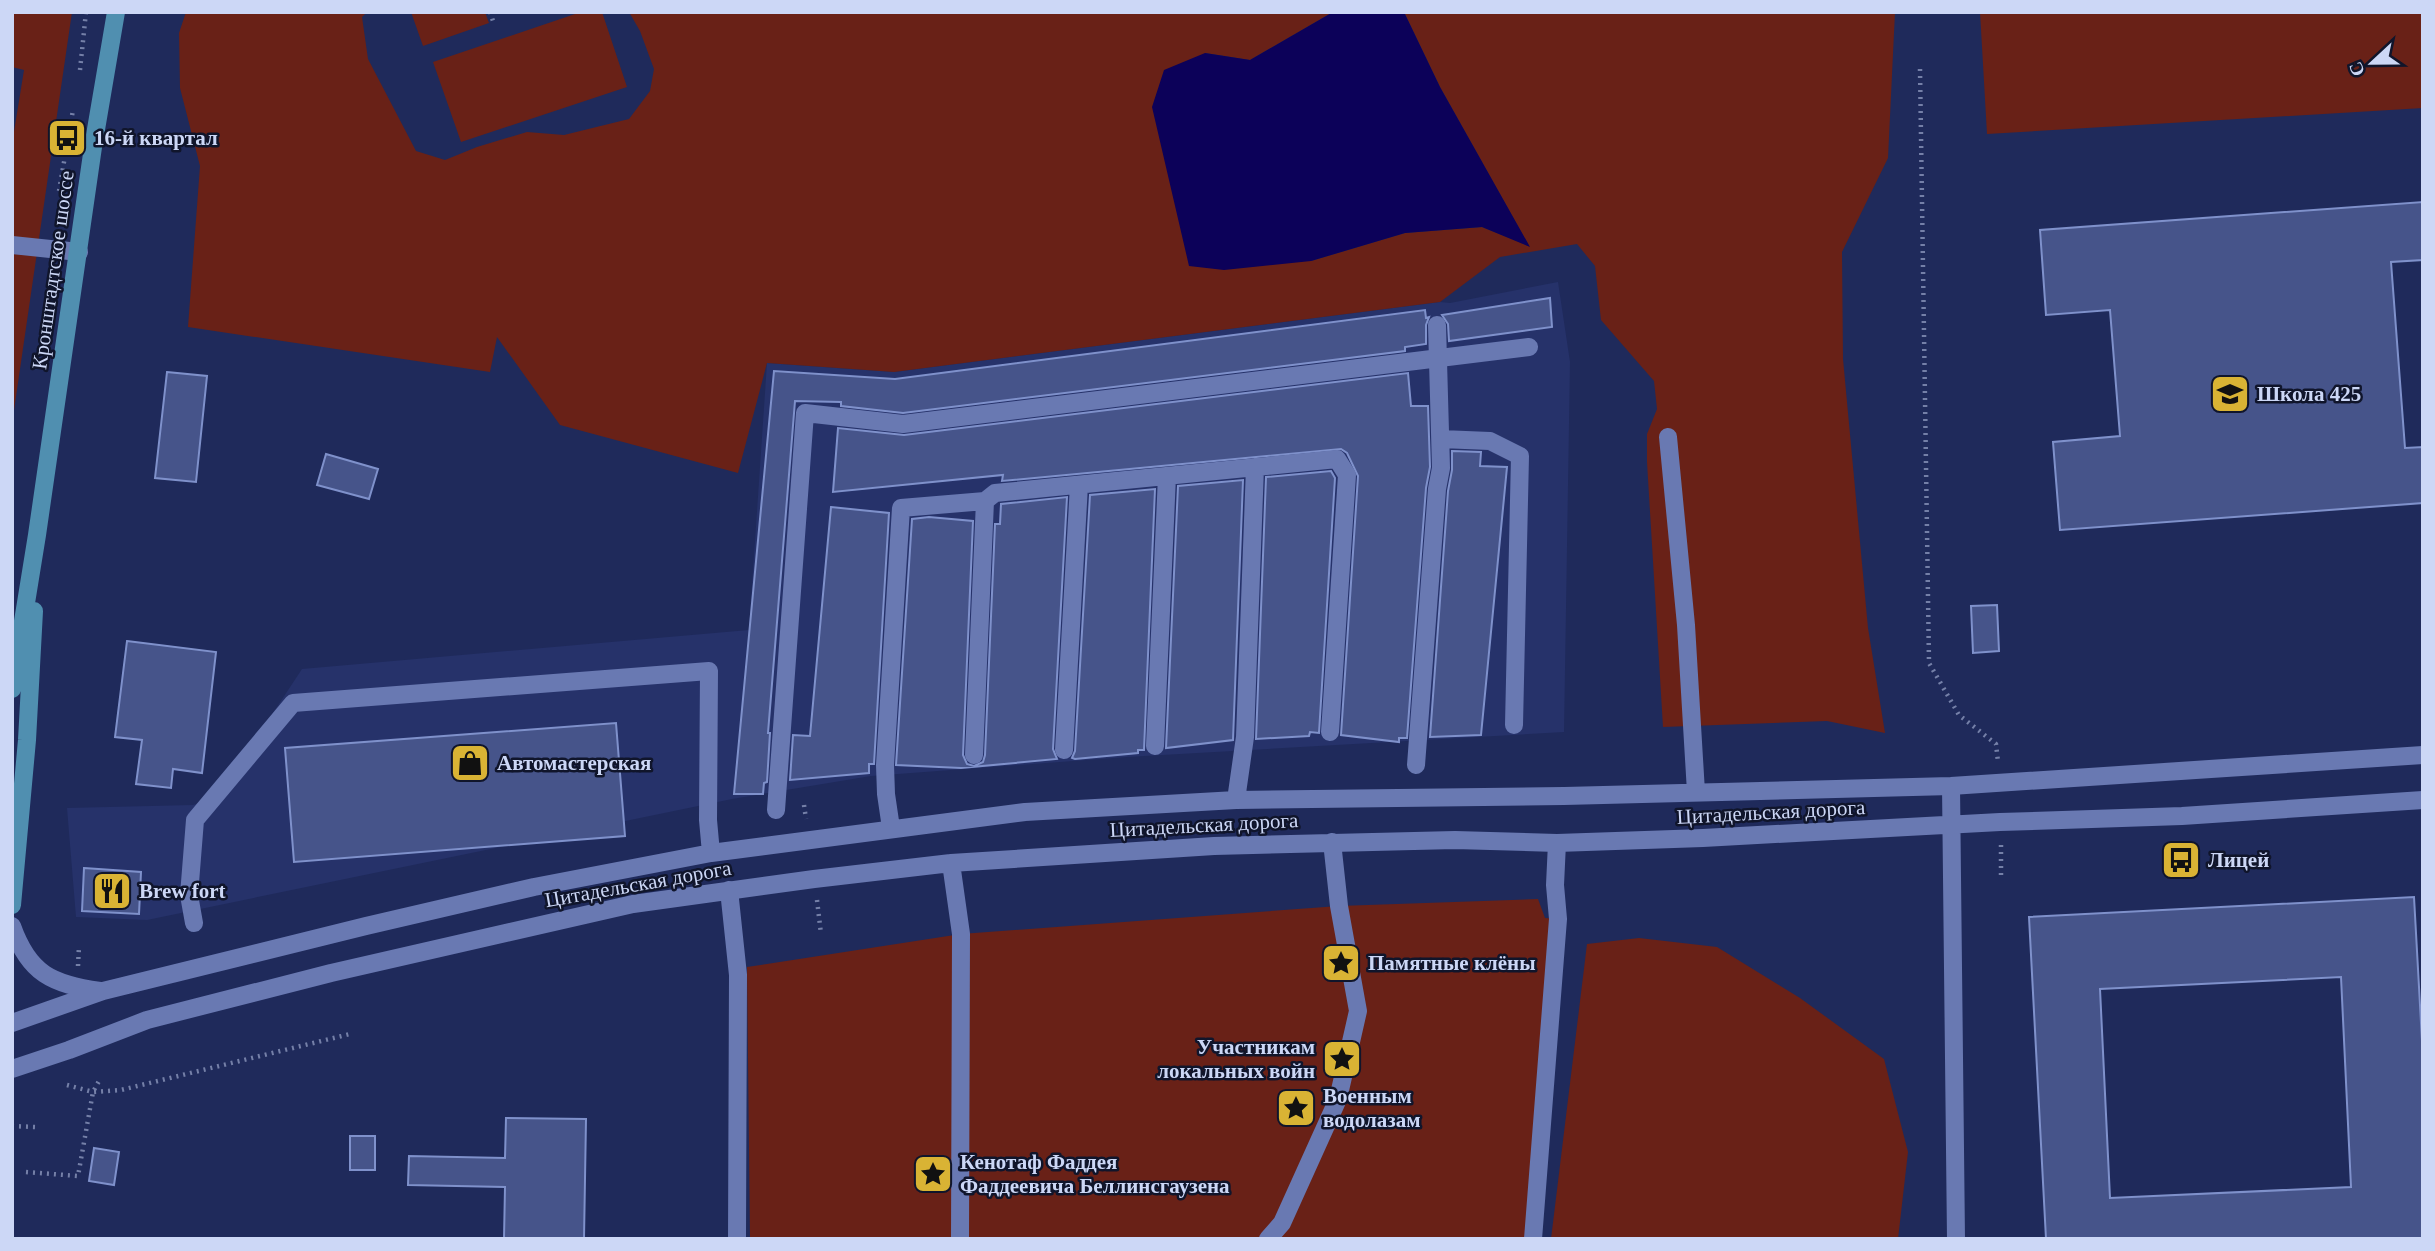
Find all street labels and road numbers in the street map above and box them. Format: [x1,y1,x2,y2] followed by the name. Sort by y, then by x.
[27,169,79,371] street label: Кронштадтское шоссе
[1676,795,1867,829] street label: Цитадельская дорога
[1109,808,1300,842] street label: Цитадельская дорога
[543,856,734,912] street label: Цитадельская дорога

